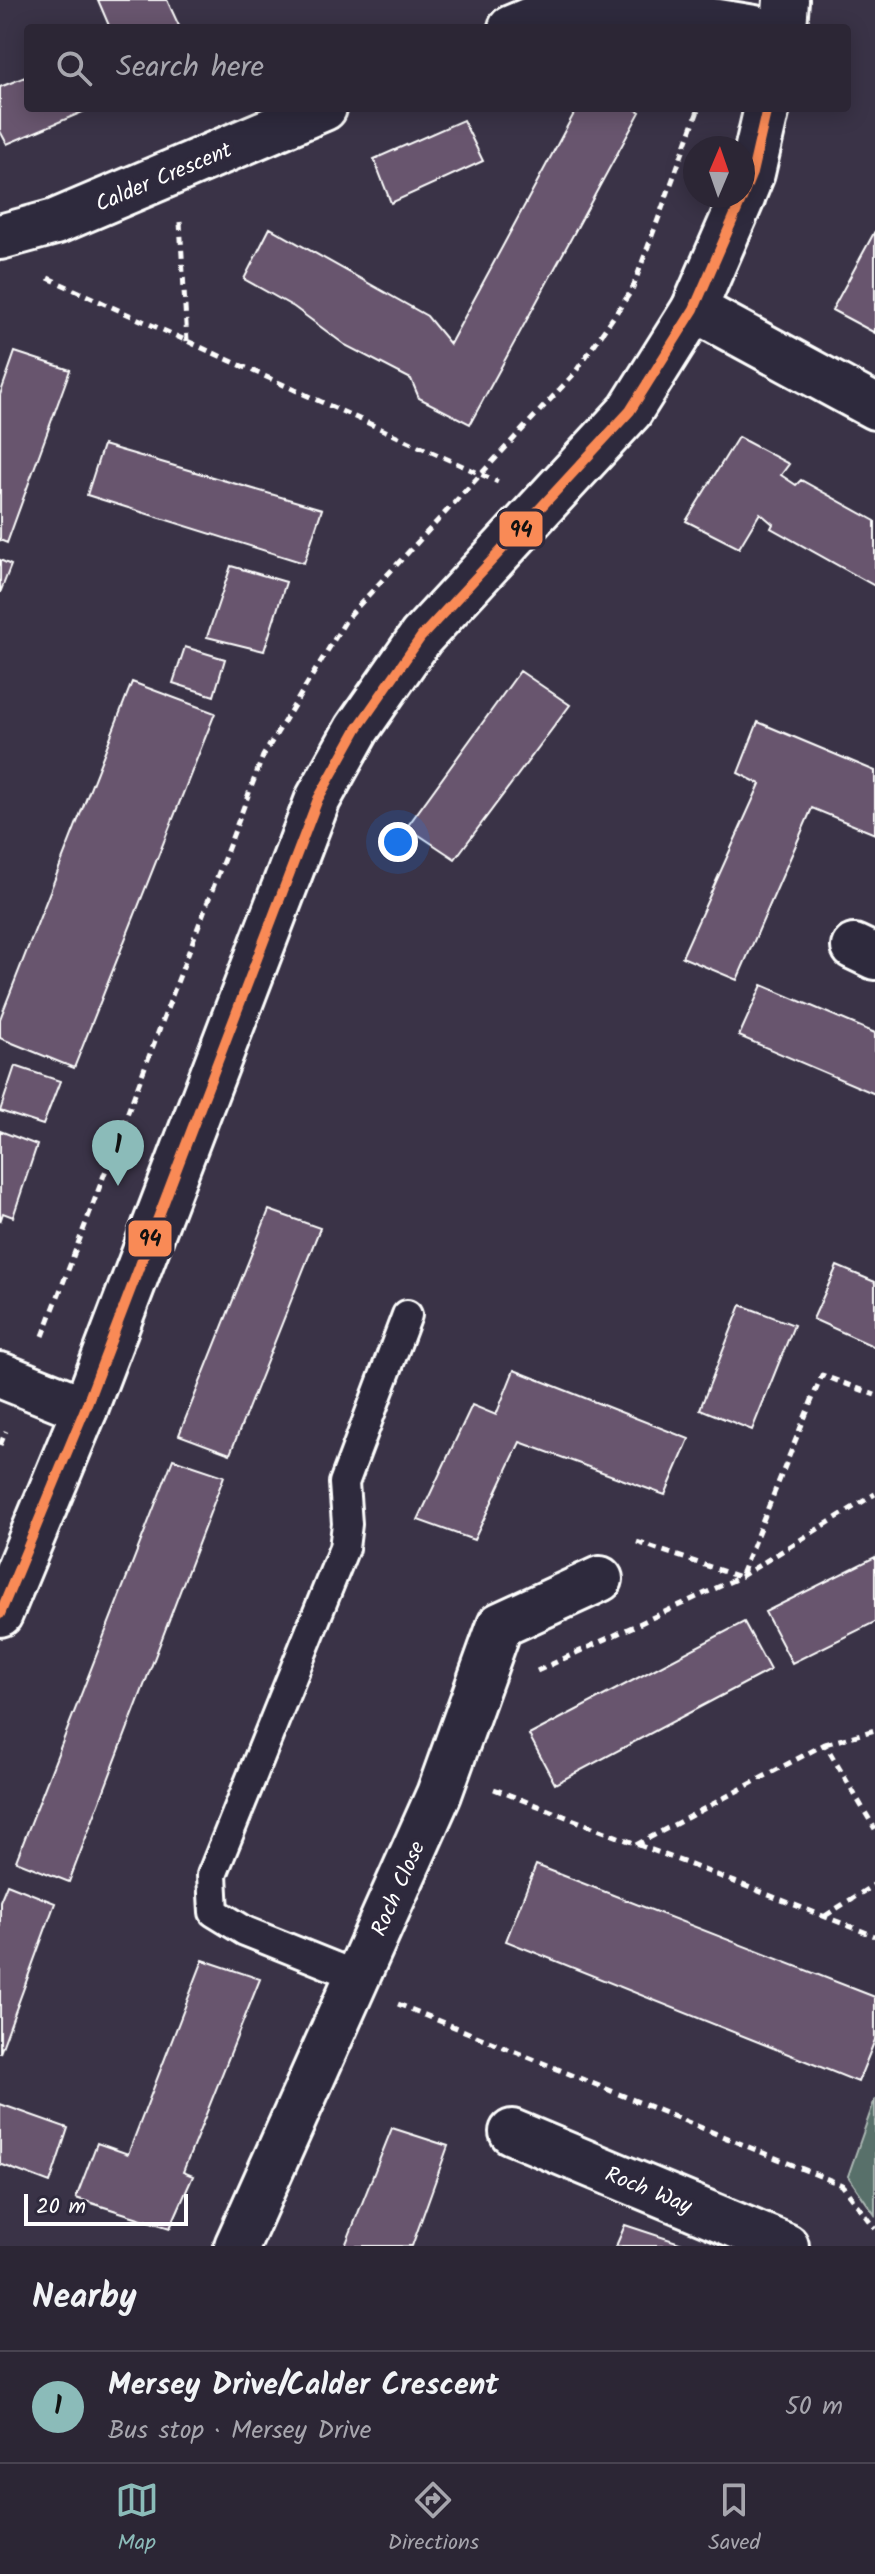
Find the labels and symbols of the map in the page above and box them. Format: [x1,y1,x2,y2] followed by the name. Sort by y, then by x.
[90,134,238,223] street label: Calder Crescent
[683,136,755,208] north arrow
[498,510,544,548] line badge: 94
[509,514,533,549] text: 94
[378,822,418,862] your location
[92,1120,144,1186] pin: 1
[127,1219,173,1258] line badge: 94
[138,1223,162,1258] text: 94
[363,1836,436,1942] street label: Roch Close
[599,2158,697,2225] street label: Roch Way
[24,2190,188,2226] scale bar

